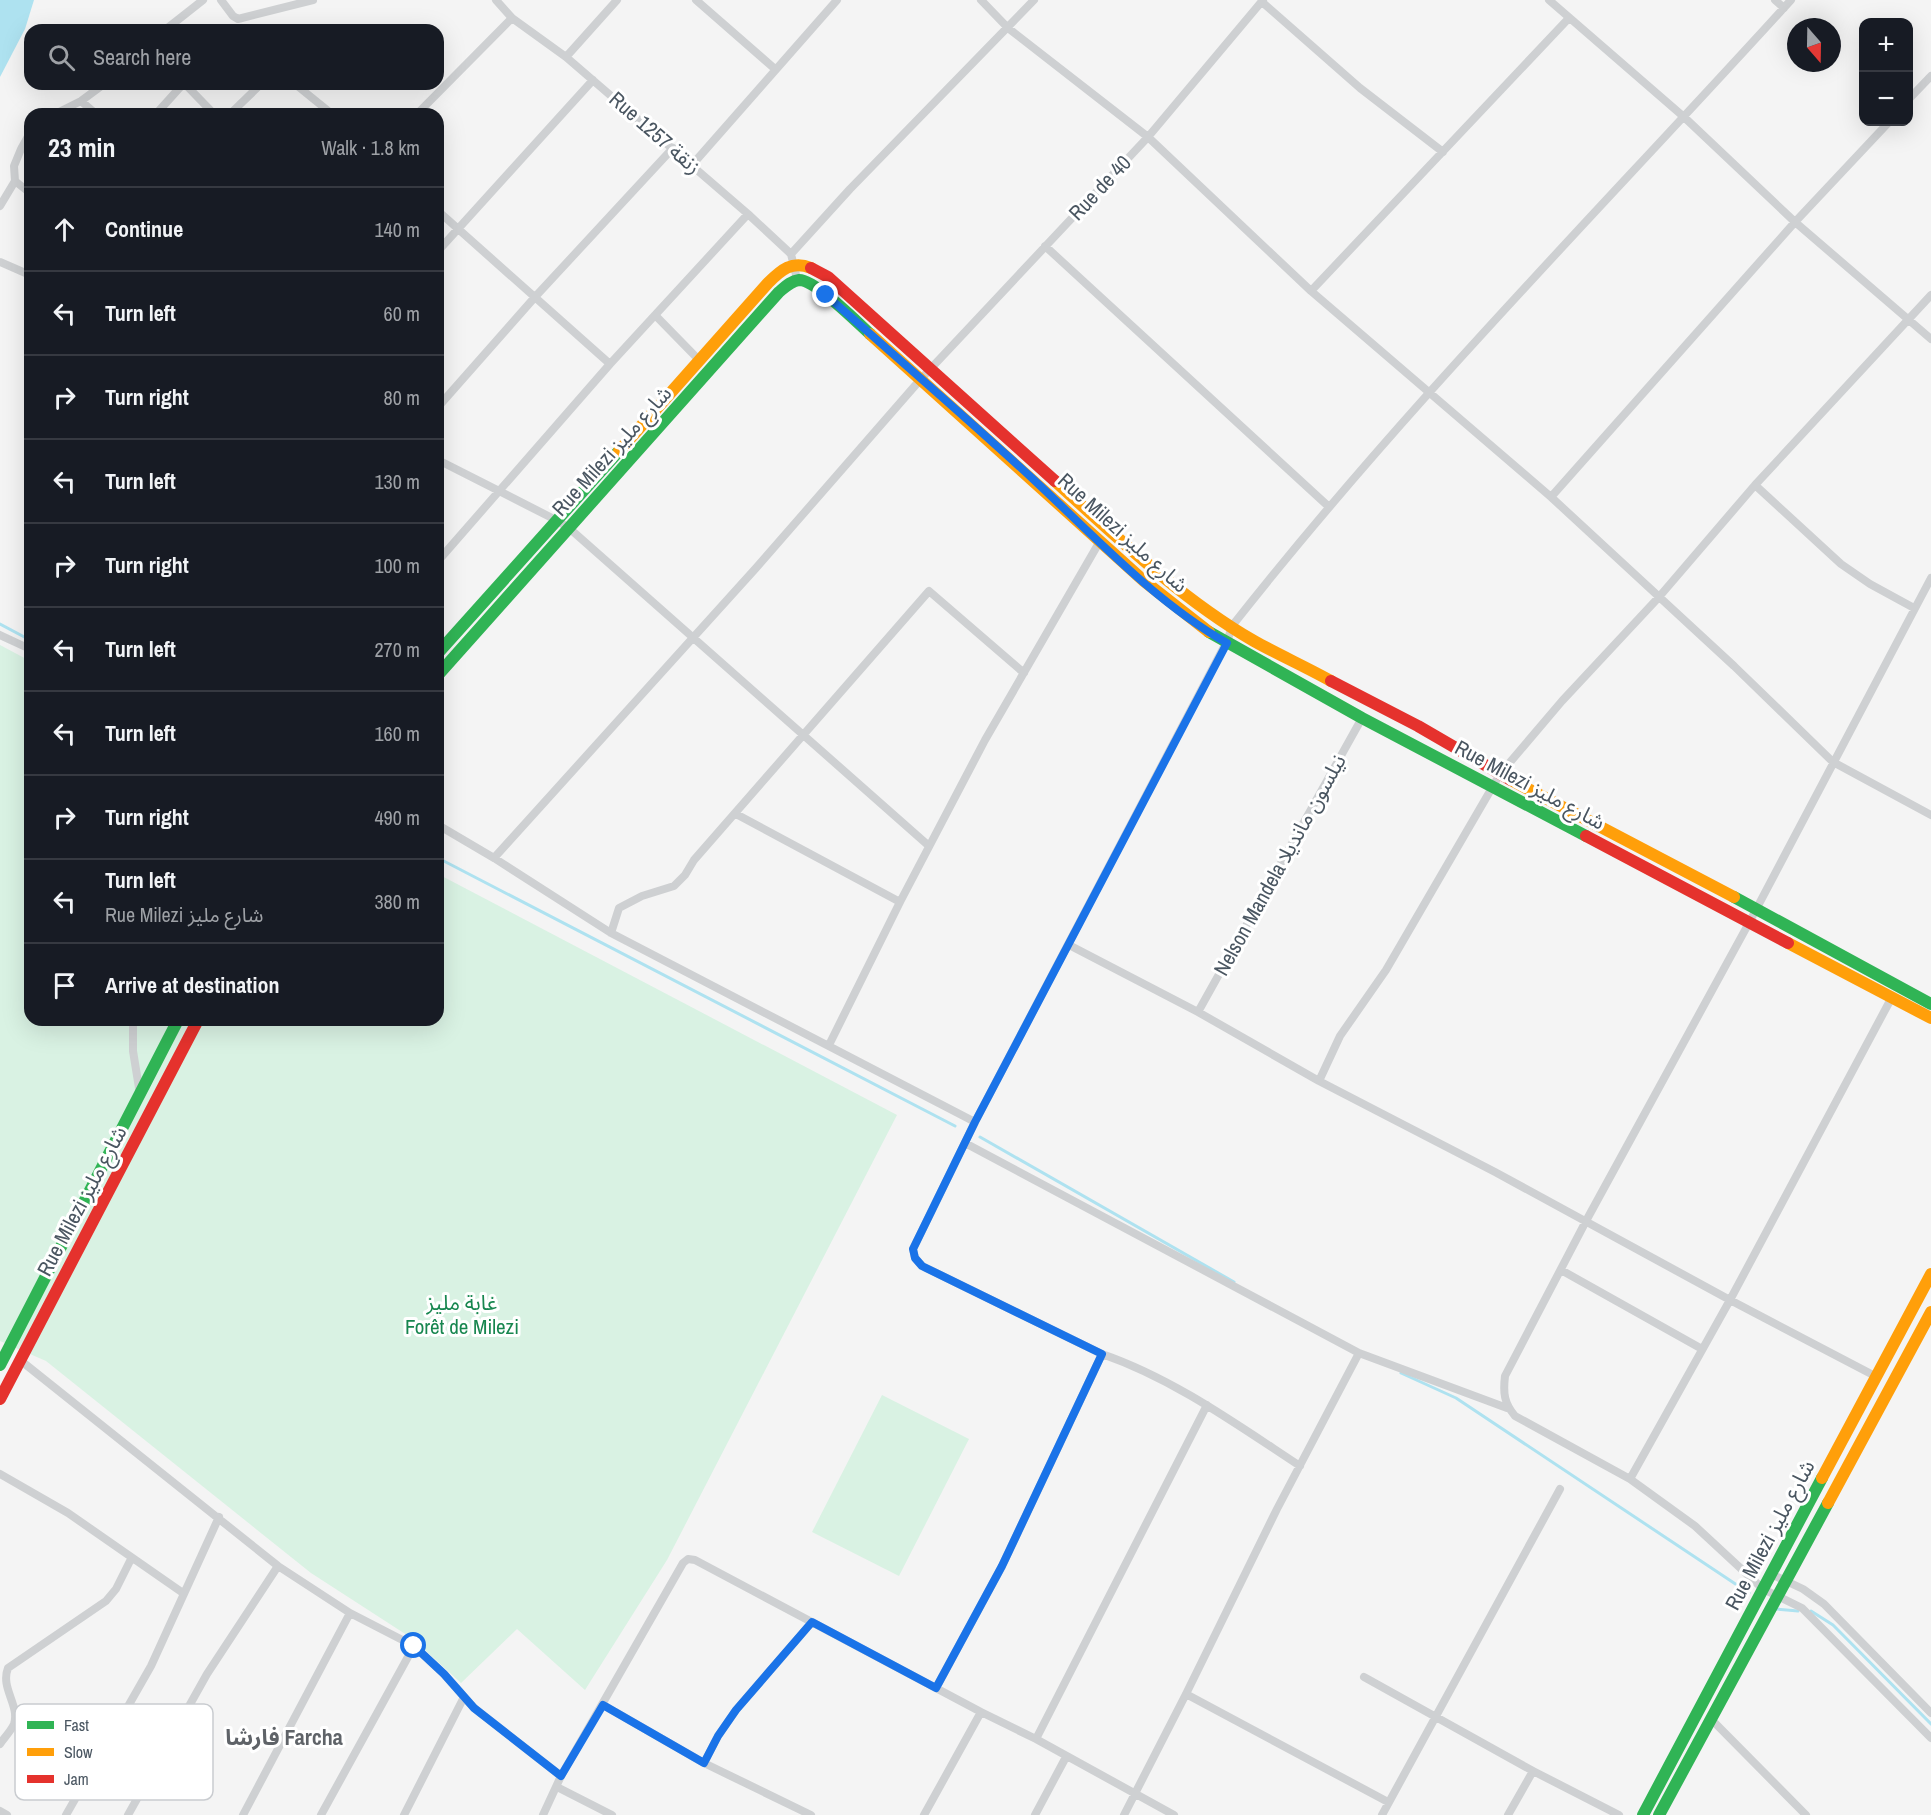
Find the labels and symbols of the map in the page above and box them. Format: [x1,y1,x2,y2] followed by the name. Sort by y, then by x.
[1787,18,1841,72] north arrow
[603,85,707,181] street label: Rue 1257 زنقة
[1062,149,1137,227] street label: Rue de 40
[812,281,838,307] route end
[545,379,679,523] street label: Rue Milezi شارع مليز
[1051,466,1195,600] street label: Rue Milezi شارع مليز
[1450,733,1610,837] street label: Rue Milezi شارع مليز
[1207,749,1353,981] street label: Nelson Mandela نيلسون مانديلا
[30,1121,134,1281] street label: Rue Milezi شارع مليز
[405,1288,519,1341] park label: غابة مليز Forêt de Milezi
[1718,1455,1822,1615] street label: Rue Milezi شارع مليز
[400,1632,426,1658] route start
[15,1704,213,1800] legend
[64,1714,89,1736] text: Fast
[225,1722,343,1752] district label: فارشا Farcha
[64,1741,93,1763] text: Slow
[64,1768,89,1790] text: Jam

